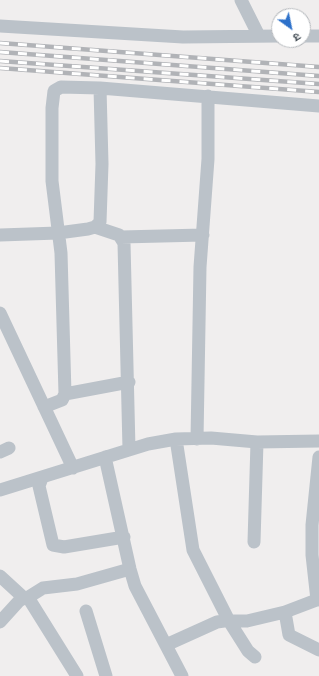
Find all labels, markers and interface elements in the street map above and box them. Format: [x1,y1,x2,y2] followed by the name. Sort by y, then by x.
[271,8,311,48] north arrow
[291,30,303,44] text: उ

